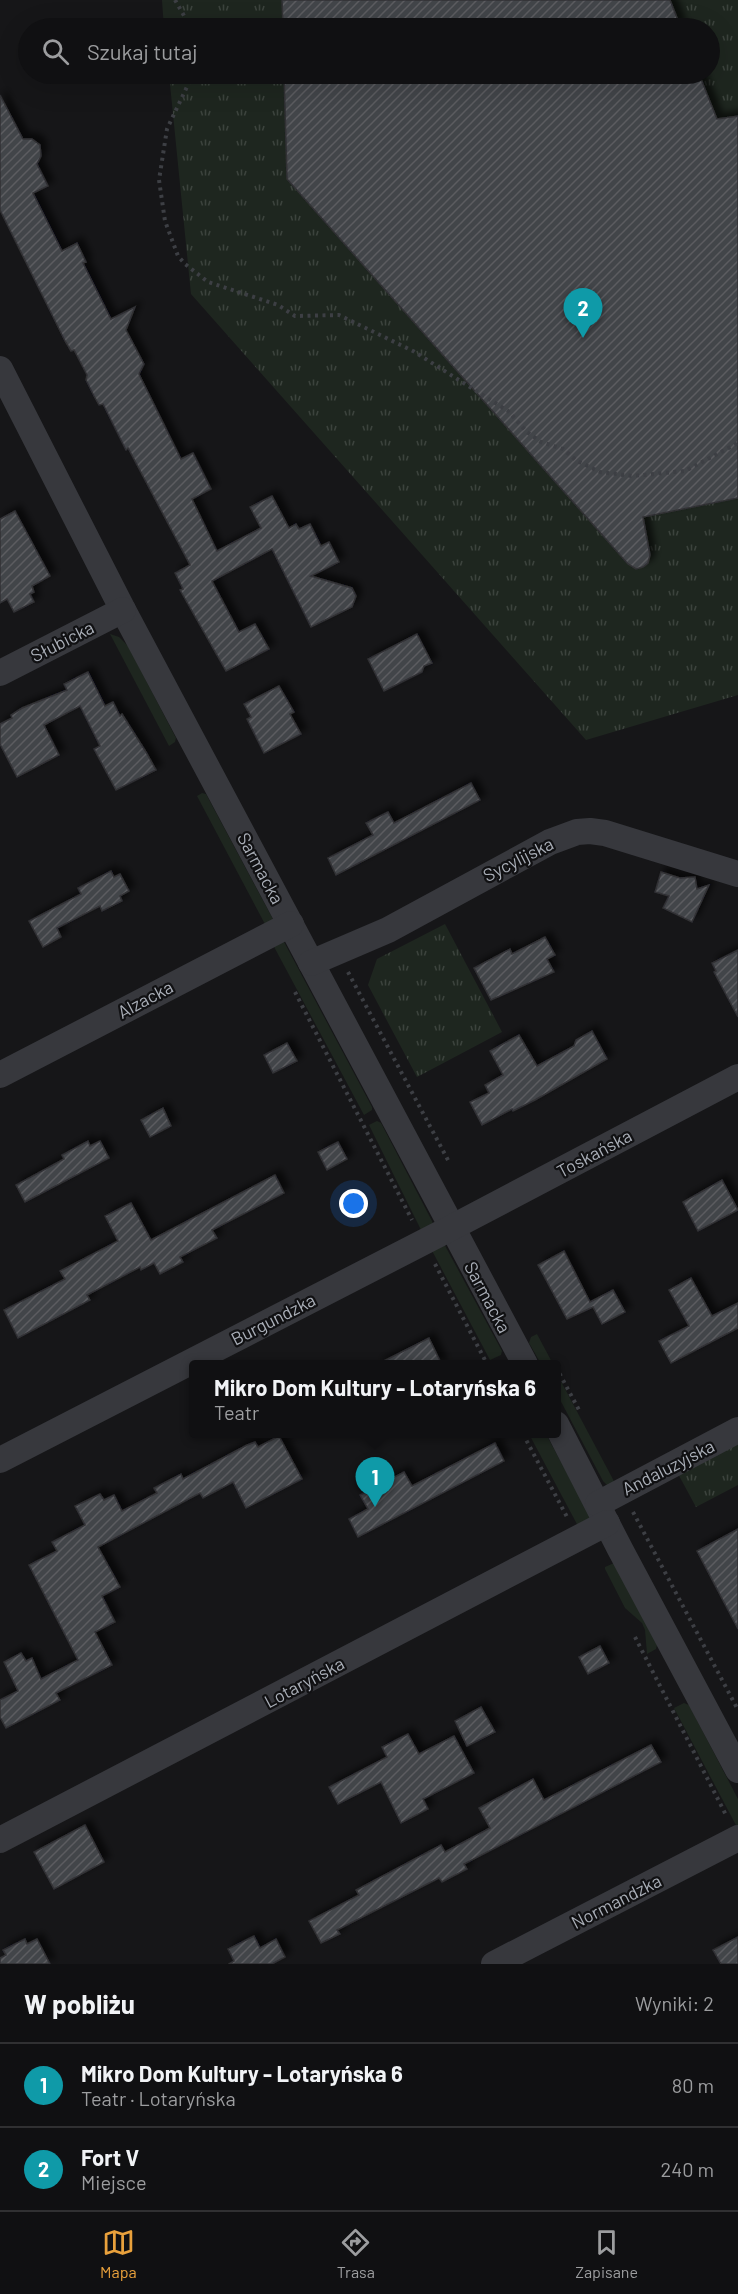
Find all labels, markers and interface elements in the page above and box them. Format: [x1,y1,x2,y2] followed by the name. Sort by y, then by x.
[18,18,720,84] search box
[39,35,72,68] icon: search
[87,38,198,64] text: Szukaj tutaj
[564,288,602,338] pin: 2
[27,616,97,666] street label: Słubicka
[233,829,289,907] street label: Sarmacka
[479,832,557,886] street label: Sycylijska
[113,975,177,1023] street label: Alzacka
[553,1124,635,1182] street label: Toskańska
[339,1189,368,1218] your location
[460,1258,516,1336] street label: Sarmacka
[227,1288,319,1350] street label: Burgundzka
[189,1360,561,1438] popup
[214,1374,536,1400] text: Mikro Dom Kultury - Lotaryńska 6
[214,1400,259,1424] text: Teatr
[618,1434,718,1500] street label: Andaluzyjska
[356,1458,394,1507] pin: 1
[260,1652,348,1712] street label: Lotaryńska
[567,1869,665,1933] street label: Normandzka
[24,1988,135,2019] text: W pobliżu
[635,1991,714,2015] text: Wyniki: 2
[81,2060,403,2086] text: Mikro Dom Kultury - Lotaryńska 6
[40,2073,47,2097] text: 1
[672,2073,714,2097] text: 80 m
[81,2086,236,2110] text: Teatr · Lotaryńska
[81,2144,139,2170] text: Fort V
[38,2157,49,2181] text: 2
[660,2157,714,2181] text: 240 m
[81,2170,147,2194] text: Miejsce
[100,2226,137,2281] tab: Mapa
[337,2226,375,2281] tab: Trasa
[575,2226,638,2281] tab: Zapisane

